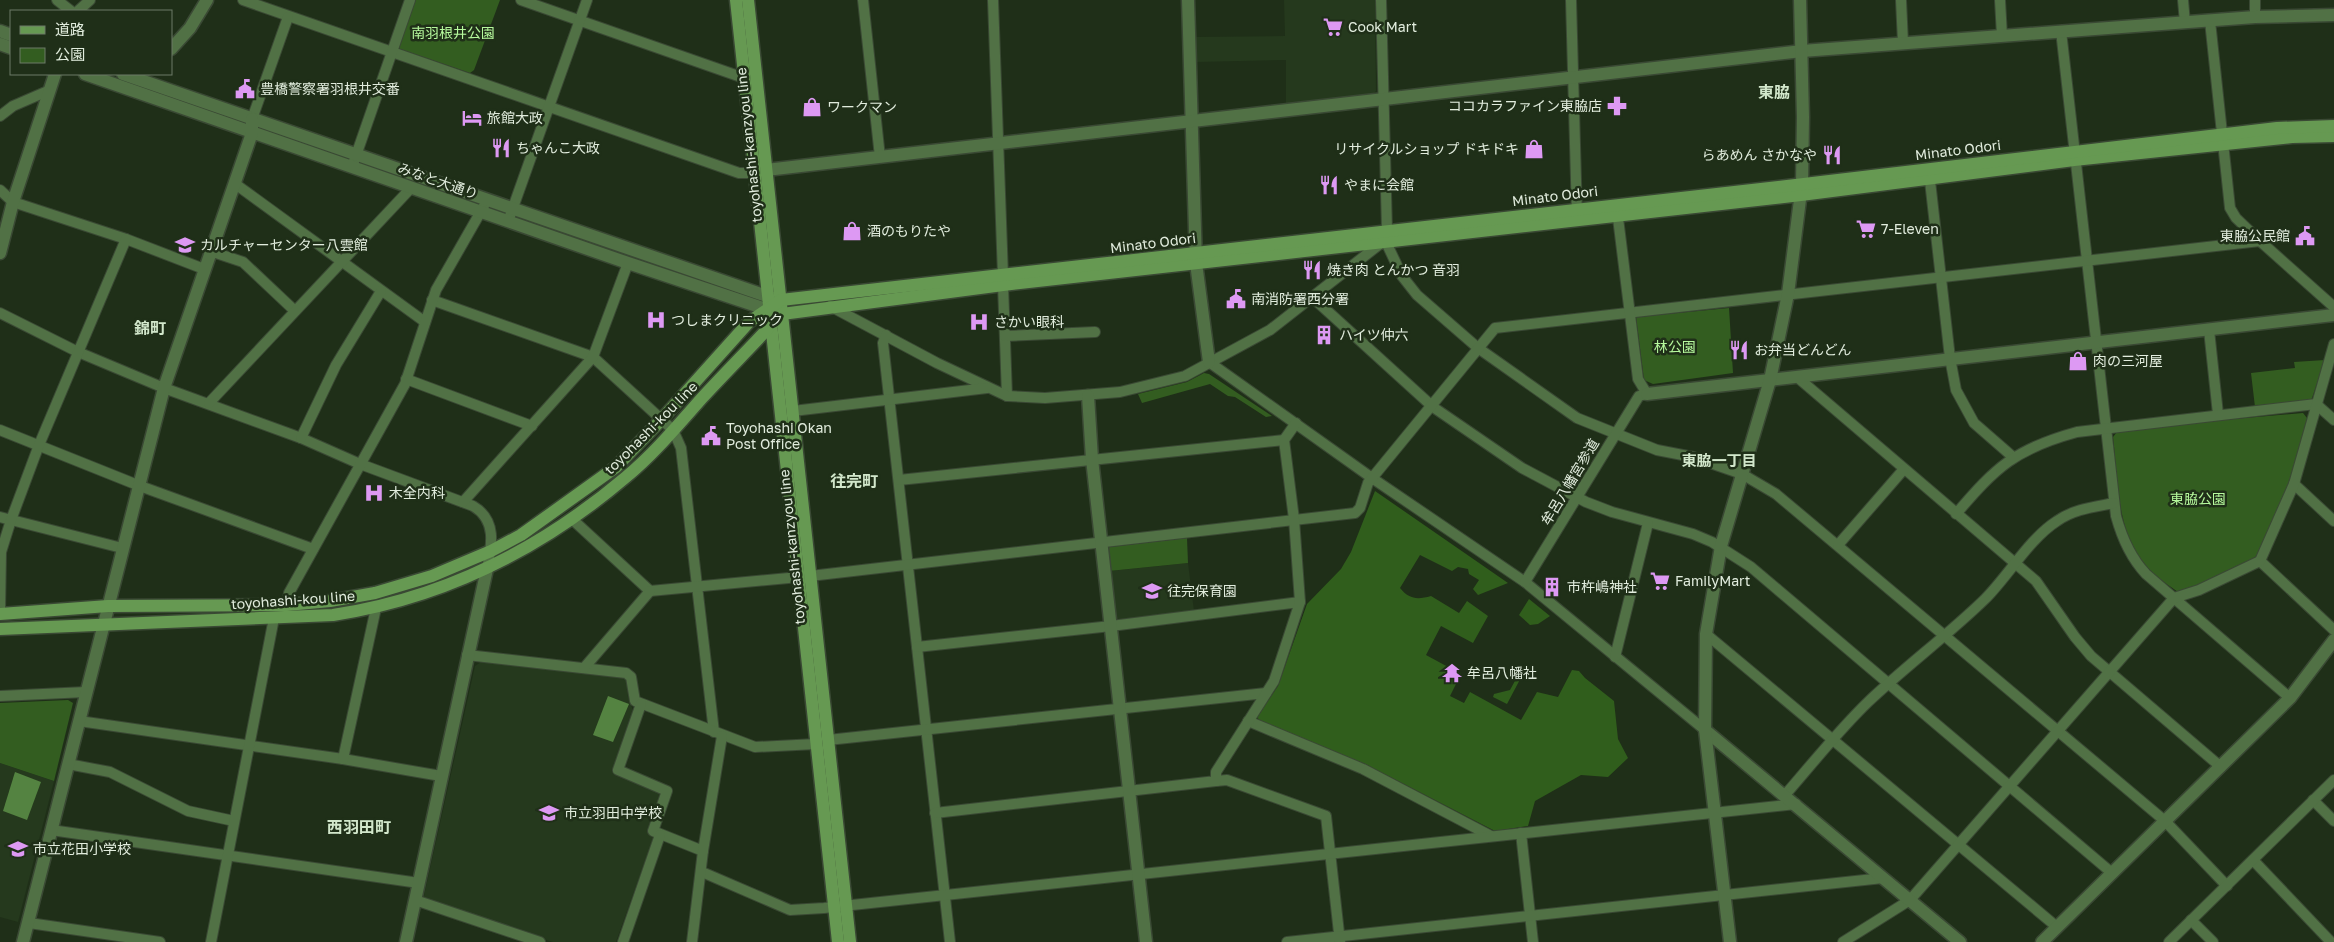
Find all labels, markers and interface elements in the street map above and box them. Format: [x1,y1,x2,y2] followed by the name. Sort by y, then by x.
[10,10,172,75] legend
[1322,16,1344,38] supermarket icon: Cook Mart
[1348,18,1417,35] place label: Cook Mart
[55,20,85,38] text: 道路
[411,24,495,41] park label: 南羽根井公園
[55,45,85,63] text: 公園
[732,67,765,223] street label: toyohashi-kanzyou line
[234,78,256,100] public building icon: 豊橋警察署羽根井交番
[260,80,400,97] place label: 豊橋警察署羽根井交番
[1758,82,1790,102] district label: 東脇
[1606,95,1628,117] pharmacy icon: ココカラファイン東脇店
[801,96,823,118] shop icon: ワークマン
[1448,97,1602,114] place label: ココカラファイン東脇店
[827,98,897,115] place label: ワークマン
[461,107,483,129] hotel icon: 旅館大政
[487,109,543,126] place label: 旅館大政
[1914,136,2002,163] street label: Minato Odori
[490,137,512,159] restaurant icon: ちゃんこ大政
[1523,138,1545,160] shop icon: リサイクルショップ ドキドキ
[516,139,600,156] place label: ちゃんこ大政
[1334,140,1519,157] place label: リサイクルショップ ドキドキ
[1821,144,1843,166] restaurant icon: らあめん さかなや
[1702,146,1817,163] place label: らあめん さかなや
[396,159,481,202] street label: みなと大通り
[1318,174,1340,196] restaurant icon: やまに会館
[1344,176,1414,193] place label: やまに会館
[1511,182,1599,209] street label: Minato Odori
[1855,218,1877,240] supermarket icon: 7-Eleven
[841,220,863,242] shop icon: 酒のもりたや
[1881,220,1939,237] place label: 7-Eleven
[867,222,951,239] place label: 酒のもりたや
[2294,225,2316,247] public building icon: 東脇公民館
[2220,227,2290,244] place label: 東脇公民館
[1109,229,1197,256] street label: Minato Odori
[174,234,196,256] school or university icon: カルチャーセンター八雲館
[200,236,368,253] place label: カルチャーセンター八雲館
[1301,259,1323,281] restaurant icon: 焼き肉 とんかつ 音羽
[1327,261,1460,278] place label: 焼き肉 とんかつ 音羽
[1225,288,1247,310] public building icon: 南消防署西分署
[1251,290,1349,307] place label: 南消防署西分署
[645,309,667,331] hospital icon: つしまクリニック
[671,311,783,328] place label: つしまクリニック
[968,311,990,333] hospital icon: さかい眼科
[994,313,1064,330] place label: さかい眼科
[134,318,166,338] district label: 錦町
[1313,324,1335,346] building icon: ハイツ仲六
[1339,326,1409,343] place label: ハイツ仲六
[1654,338,1696,355] park label: 林公園
[1728,339,1750,361] restaurant icon: お弁当どんどん
[1754,341,1852,358] place label: お弁当どんどん
[2067,350,2089,372] shop icon: 肉の三河屋
[2093,352,2163,369] place label: 肉の三河屋
[601,378,701,478] street label: toyohashi-kou line
[726,419,832,452] place label: Toyohashi Okan Post Office
[700,425,722,447] public building icon: Toyohashi Okan Post Office
[1537,435,1602,528] street label: 牟呂八幡宮参道
[1681,451,1757,469] district label: 東脇一丁目
[775,469,808,625] street label: toyohashi-kanzyou line
[830,471,878,491] district label: 往完町
[363,482,385,504] hospital icon: 木全内科
[389,484,445,501] place label: 木全内科
[2170,490,2226,507] park label: 東脇公園
[1649,570,1671,592] supermarket icon: FamilyMart
[1675,572,1750,589] place label: FamilyMart
[1541,576,1563,598] building icon: 市杵嶋神社
[1567,578,1637,595] place label: 市杵嶋神社
[1141,580,1163,602] school or university icon: 往完保育園
[1167,582,1237,599] place label: 往完保育園
[230,587,356,612] street label: toyohashi-kou line
[1441,662,1463,684] temple icon: 牟呂八幡社
[1467,664,1537,681] place label: 牟呂八幡社
[538,802,560,824] school or university icon: 市立羽田中学校
[564,804,662,821] place label: 市立羽田中学校
[327,817,391,837] district label: 西羽田町
[7,838,29,860] school or university icon: 市立花田小学校
[33,840,131,857] place label: 市立花田小学校

